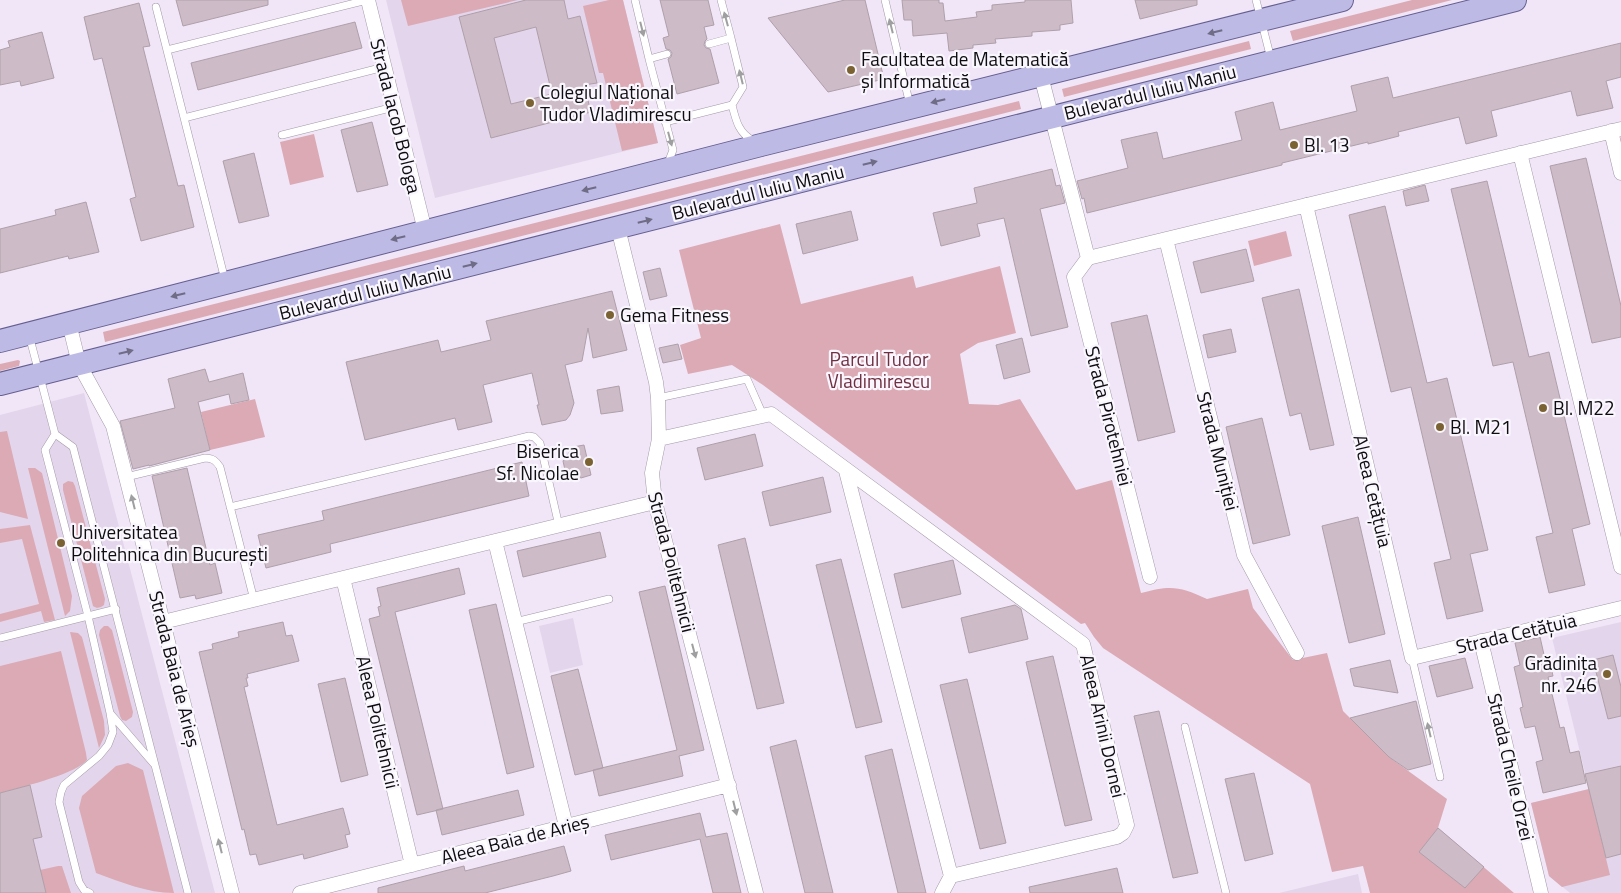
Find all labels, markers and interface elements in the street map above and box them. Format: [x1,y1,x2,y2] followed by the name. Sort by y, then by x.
[722,12,730,27] one-way arrow
[887,19,895,34] one-way arrow
[638,22,646,37] one-way arrow
[1207,28,1222,36] one-way arrow
[363,35,430,197] street label: Strada Iacob Bologa
[861,44,1069,95] place label: Facultatea de Matematică și Informatică
[1061,56,1239,127] street label: Bulevardul Iuliu Maniu
[845,64,857,76] marker: Facultatea de Matematică și Informatică
[736,70,744,85] one-way arrow
[540,77,692,128] place label: Colegiul Național Tudor Vladimirescu
[524,97,536,109] marker: Colegiul Național Tudor Vladimirescu
[931,97,946,105] one-way arrow
[1304,130,1350,159] place label: Bl. 13
[666,131,674,146] one-way arrow
[1288,139,1300,151] marker: Bl. 13
[669,156,847,227] street label: Bulevardul Iuliu Maniu
[863,159,878,167] one-way arrow
[581,185,596,193] one-way arrow
[637,216,652,224] one-way arrow
[390,234,405,242] one-way arrow
[276,256,454,327] street label: Bulevardul Iuliu Maniu
[463,261,478,269] one-way arrow
[171,291,186,299] one-way arrow
[620,300,729,329] place label: Gema Fitness
[604,309,616,321] marker: Gema Fitness
[1078,343,1141,489] street label: Strada Pirotehniei
[828,344,930,395] park label: Parcul Tudor Vladimirescu
[119,348,134,356] one-way arrow
[1190,388,1247,513] street label: Strada Muniției
[1553,393,1615,422] place label: Bl. M22
[1537,402,1549,414] marker: Bl. M22
[1450,412,1512,441] place label: Bl. M21
[1434,421,1446,433] marker: Bl. M21
[1346,432,1401,551] street label: Aleea Cetățuia
[496,436,579,487] place label: Biserica Sf. Nicolae
[583,456,595,468] marker: Biserica Sf. Nicolae
[641,489,704,635] street label: Strada Politehnicii
[128,494,136,509] one-way arrow
[71,517,268,568] place label: Universitatea Politehnica din București
[55,537,67,549] marker: Universitatea Politehnica din București
[142,588,209,750] street label: Strada Baia de Arieș
[1453,604,1580,660] street label: Strada Cetățuia
[690,643,698,659] one-way arrow
[1524,648,1597,699] place label: Grădinița nr. 246
[1073,651,1134,800] street label: Aleea Arinii Dornei
[349,652,408,791] street label: Aleea Politehnicii
[1601,668,1613,680] marker: Grădinița nr. 246
[1480,690,1543,844] street label: Strada Cheile Orzei
[1425,723,1433,738] one-way arrow
[731,801,739,816] one-way arrow
[438,806,592,871] street label: Aleea Baia de Arieș
[216,838,224,853] one-way arrow

